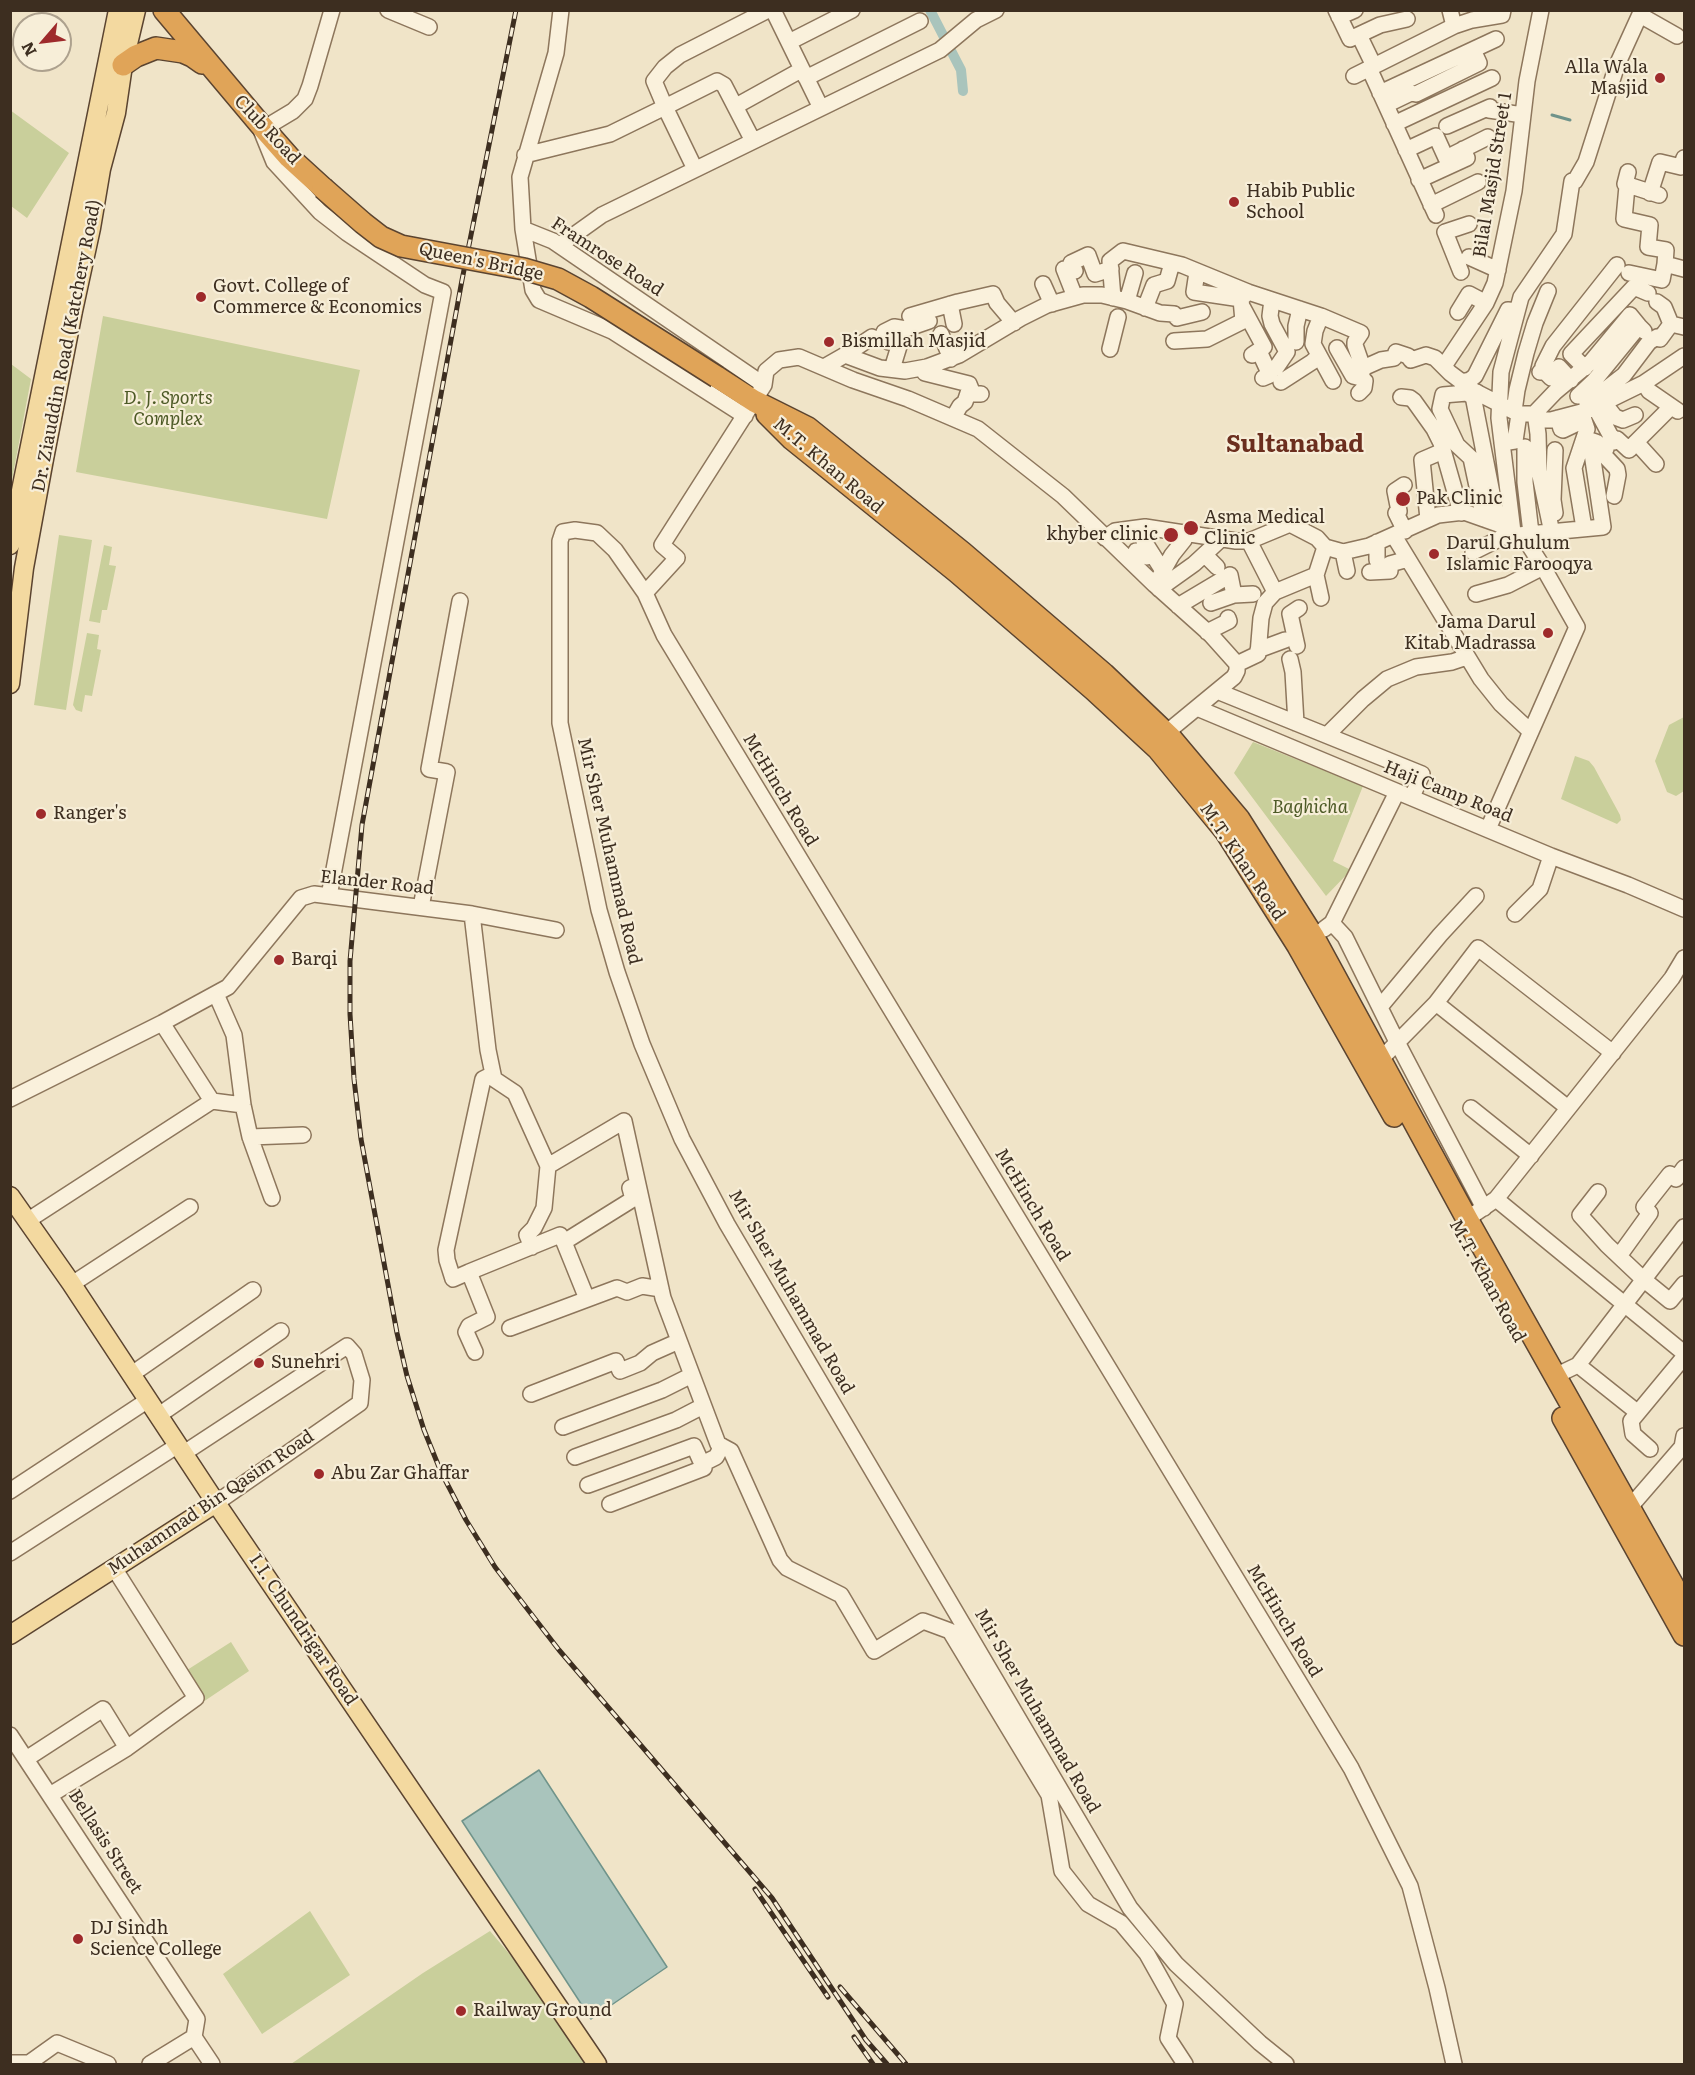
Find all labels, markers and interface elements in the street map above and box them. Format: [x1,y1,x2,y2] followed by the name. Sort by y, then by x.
[12,12,72,72] north arrow
[14,38,42,61] text: N
[1565,57,1648,100] place label: Alla Wala Masjid
[1653,71,1667,85] marker: Alla Wala Masjid
[229,91,305,169] street label: Club Road
[1469,91,1517,259] street label: Bilal Masjid Street 1
[1246,181,1355,224] place label: Habib Public School
[1227,195,1241,209] marker: Habib Public School
[28,198,106,494] street label: Dr. Ziauddin Road (Katchery Road)
[547,213,667,301] street label: Framrose Road
[417,238,545,286] street label: Queen's Bridge
[213,276,422,318] place label: Govt. College of Commerce & Economics
[194,290,208,304] marker: Govt. College of Commerce & Economics
[841,331,986,353] place label: Bismillah Masjid
[822,335,836,349] marker: Bismillah Masjid
[123,388,213,430] park label: D. J. Sports Complex
[768,414,888,518] street label: M.T. Khan Road
[1226,431,1364,459] district label: Sultanabad
[1416,488,1502,510] place label: Pak Clinic
[1394,490,1412,508] marker: Pak Clinic
[1204,507,1325,550] place label: Asma Medical Clinic
[1182,519,1200,537] marker: Asma Medical Clinic
[1046,524,1158,546] place label: khyber clinic
[1162,526,1180,544] marker: khyber clinic
[1446,533,1593,576] place label: Darul Ghulum Islamic Farooqya
[1427,547,1441,561] marker: Darul Ghulum Islamic Farooqya
[1404,612,1536,654] place label: Jama Darul Kitab Madrassa
[1541,626,1555,640] marker: Jama Darul Kitab Madrassa
[738,730,822,850] street label: McHinch Road
[572,735,646,967] street label: Mir Sher Muhammad Road
[1380,756,1516,828] street label: Haji Camp Road
[1272,797,1348,819] park label: Baghicha
[1195,799,1289,925] street label: M.T. Khan Road
[53,803,126,825] place label: Ranger's
[34,807,48,821] marker: Ranger's
[319,866,435,900] street label: Elander Road
[291,949,338,971] place label: Barqi
[272,953,286,967] marker: Barqi
[990,1145,1074,1265] street label: McHinch Road
[724,1186,858,1398] street label: Mir Sher Muhammad Road
[1444,1216,1530,1346] street label: M.T. Khan Road
[271,1352,340,1374] place label: Sunehri
[252,1356,266,1370] marker: Sunehri
[104,1426,318,1580] street label: Muhammad Bin Qasim Road
[331,1463,469,1485] place label: Abu Zar Ghaffar
[312,1467,326,1481] marker: Abu Zar Ghaffar
[244,1550,362,1710] street label: I.I. Chundrigar Road
[1242,1561,1326,1681] street label: McHinch Road
[970,1605,1104,1817] street label: Mir Sher Muhammad Road
[63,1786,147,1898] street label: Bellasis Street
[90,1918,222,1960] place label: DJ Sindh Science College
[71,1932,85,1946] marker: DJ Sindh Science College
[473,2000,612,2022] place label: Railway Ground
[454,2004,468,2018] marker: Railway Ground

